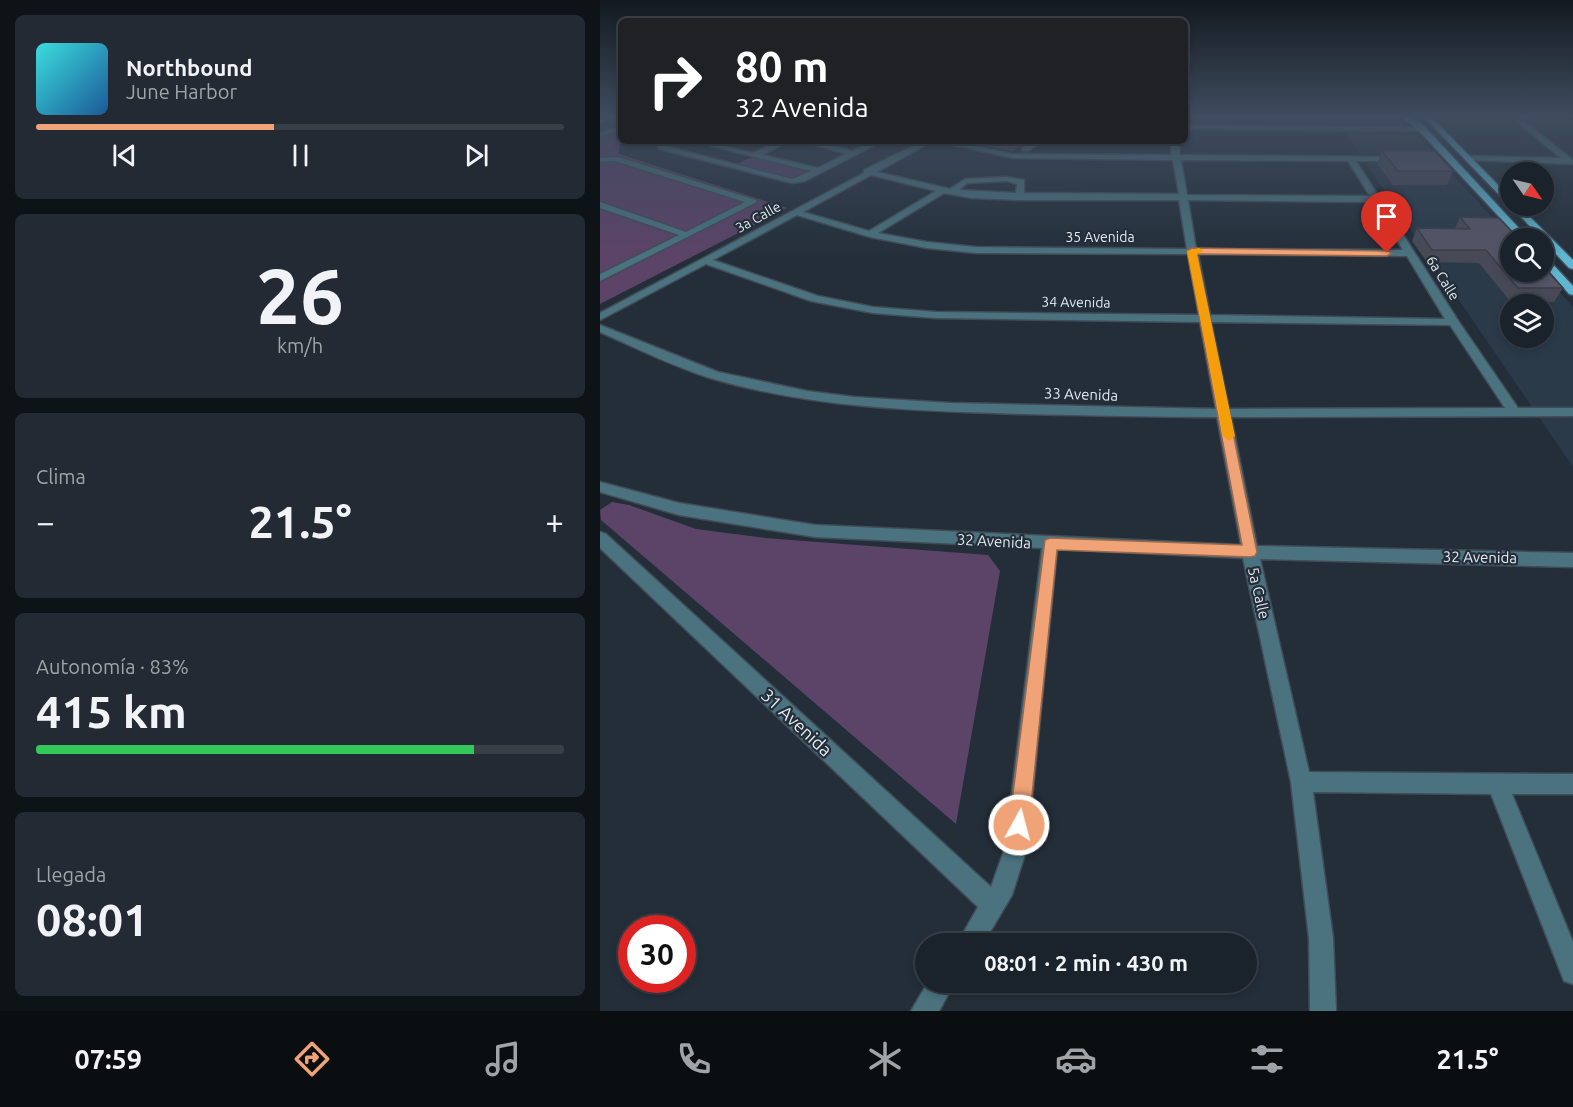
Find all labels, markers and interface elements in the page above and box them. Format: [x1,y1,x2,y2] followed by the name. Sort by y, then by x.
[636,42,714,120] icon: right
[735,43,829,90] text: 80 m
[126,55,252,80] text: Northbound
[126,80,237,103] text: June Harbor
[735,92,869,122] text: 32 Avenida
[108,139,141,172] icon: previous
[284,139,317,172] icon: pause
[460,139,493,172] icon: next
[1500,162,1554,216] north arrow
[1500,162,1554,348] map controls
[1361,191,1412,253] pin
[733,198,783,236] street label: 3a Calle
[1370,200,1403,233] icon: arrive
[1500,228,1554,282] button: search
[1065,229,1135,245] street label: 35 Avenida
[256,251,344,339] text: 26
[1423,253,1463,303] street label: 6a Calle
[1041,293,1111,311] street label: 34 Avenida
[1500,294,1554,348] button: layers
[277,334,323,357] text: km/h
[1044,384,1118,404] street label: 33 Avenida
[36,465,86,488] text: Clima
[248,496,352,547] text: 21.5°
[36,503,55,540] text: −
[545,503,564,540] text: +
[957,531,1031,551] street label: 32 Avenida
[1443,548,1517,566] street label: 32 Avenida
[1245,565,1273,621] street label: 5a Calle
[36,655,189,678] text: Autonomía · 83%
[758,684,836,760] street label: 31 Avenida
[36,686,187,737] text: 415 km
[987,793,1051,857] position arrow
[36,863,106,886] text: Llegada
[36,894,149,945] text: 08:01
[618,915,696,993] speed limit sign: 30
[984,950,1188,975] text: 08:01 · 2 min · 430 m
[291,1038,333,1080] icon: directions
[482,1038,524,1080] icon: music
[673,1038,715,1080] icon: phone
[864,1038,906,1080] icon: climate
[1055,1038,1097,1080] icon: car
[1246,1038,1288,1080] icon: filters
[74,1044,142,1074] text: 07:59
[1437,1044,1498,1074] text: 21.5°

